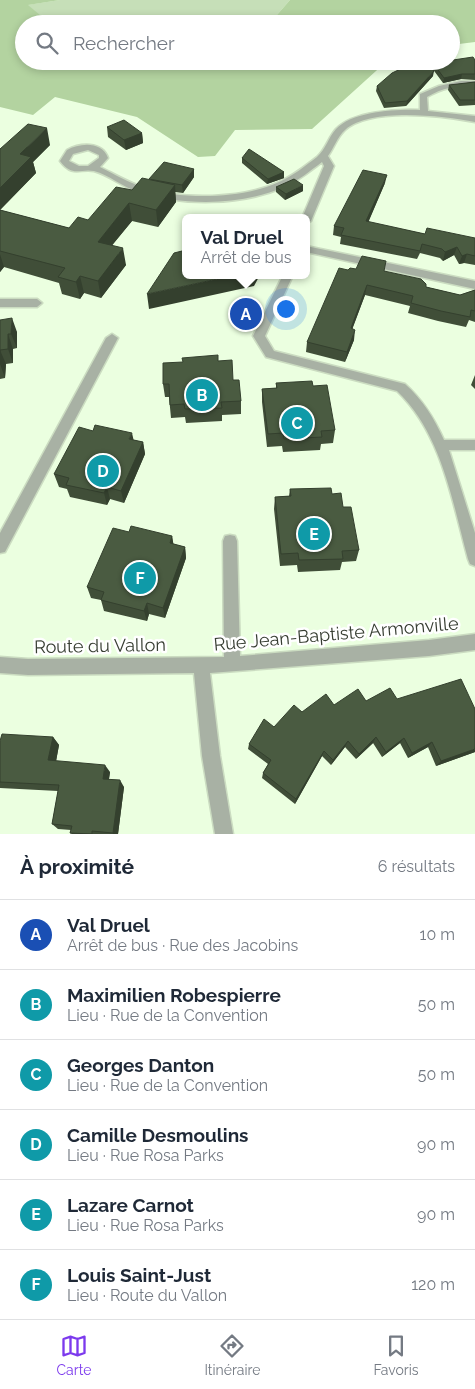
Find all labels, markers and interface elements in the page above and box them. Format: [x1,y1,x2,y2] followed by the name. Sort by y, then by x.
[15,15,460,70] search box
[33,29,61,57] icon: search
[73,32,175,54] text: Rechercher
[182,214,310,279] popup
[200,226,283,248] text: Val Druel
[200,248,292,267] text: Arrêt de bus
[230,295,262,333] pin: A
[273,296,299,322] your location
[186,376,218,414] pin: B
[281,404,313,442] pin: C
[87,452,119,490] pin: D
[298,515,330,553] pin: E
[124,559,156,597] pin: F
[213,612,460,655] street label: Rue Jean-Baptiste Armonville
[34,634,166,657] street label: Route du Vallon
[20,854,134,879] text: À proximité
[378,857,455,876] text: 6 résultats
[67,914,150,936] text: Val Druel
[31,925,41,944] text: A
[420,925,455,944] text: 10 m
[67,936,298,955] text: Arrêt de bus · Rue des Jacobins
[67,984,281,1006] text: Maximilien Robespierre
[31,995,41,1014] text: B
[418,995,455,1014] text: 50 m
[67,1006,268,1025] text: Lieu · Rue de la Convention
[67,1054,214,1076] text: Georges Danton
[31,1065,41,1084] text: C
[418,1065,455,1084] text: 50 m
[67,1076,268,1095] text: Lieu · Rue de la Convention
[67,1124,249,1146] text: Camille Desmoulins
[30,1135,42,1154] text: D
[417,1135,455,1154] text: 90 m
[67,1146,224,1165] text: Lieu · Rue Rosa Parks
[67,1194,194,1216] text: Lazare Carnot
[31,1205,41,1224] text: E
[417,1205,455,1224] text: 90 m
[67,1216,224,1235] text: Lieu · Rue Rosa Parks
[67,1264,211,1286] text: Louis Saint-Just
[31,1275,41,1294] text: F
[411,1275,455,1294] text: 120 m
[67,1286,227,1305] text: Lieu · Route du Vallon
[57,1332,91,1378] tab: Carte
[204,1332,260,1378] tab: Itinéraire
[373,1332,418,1378] tab: Favoris

